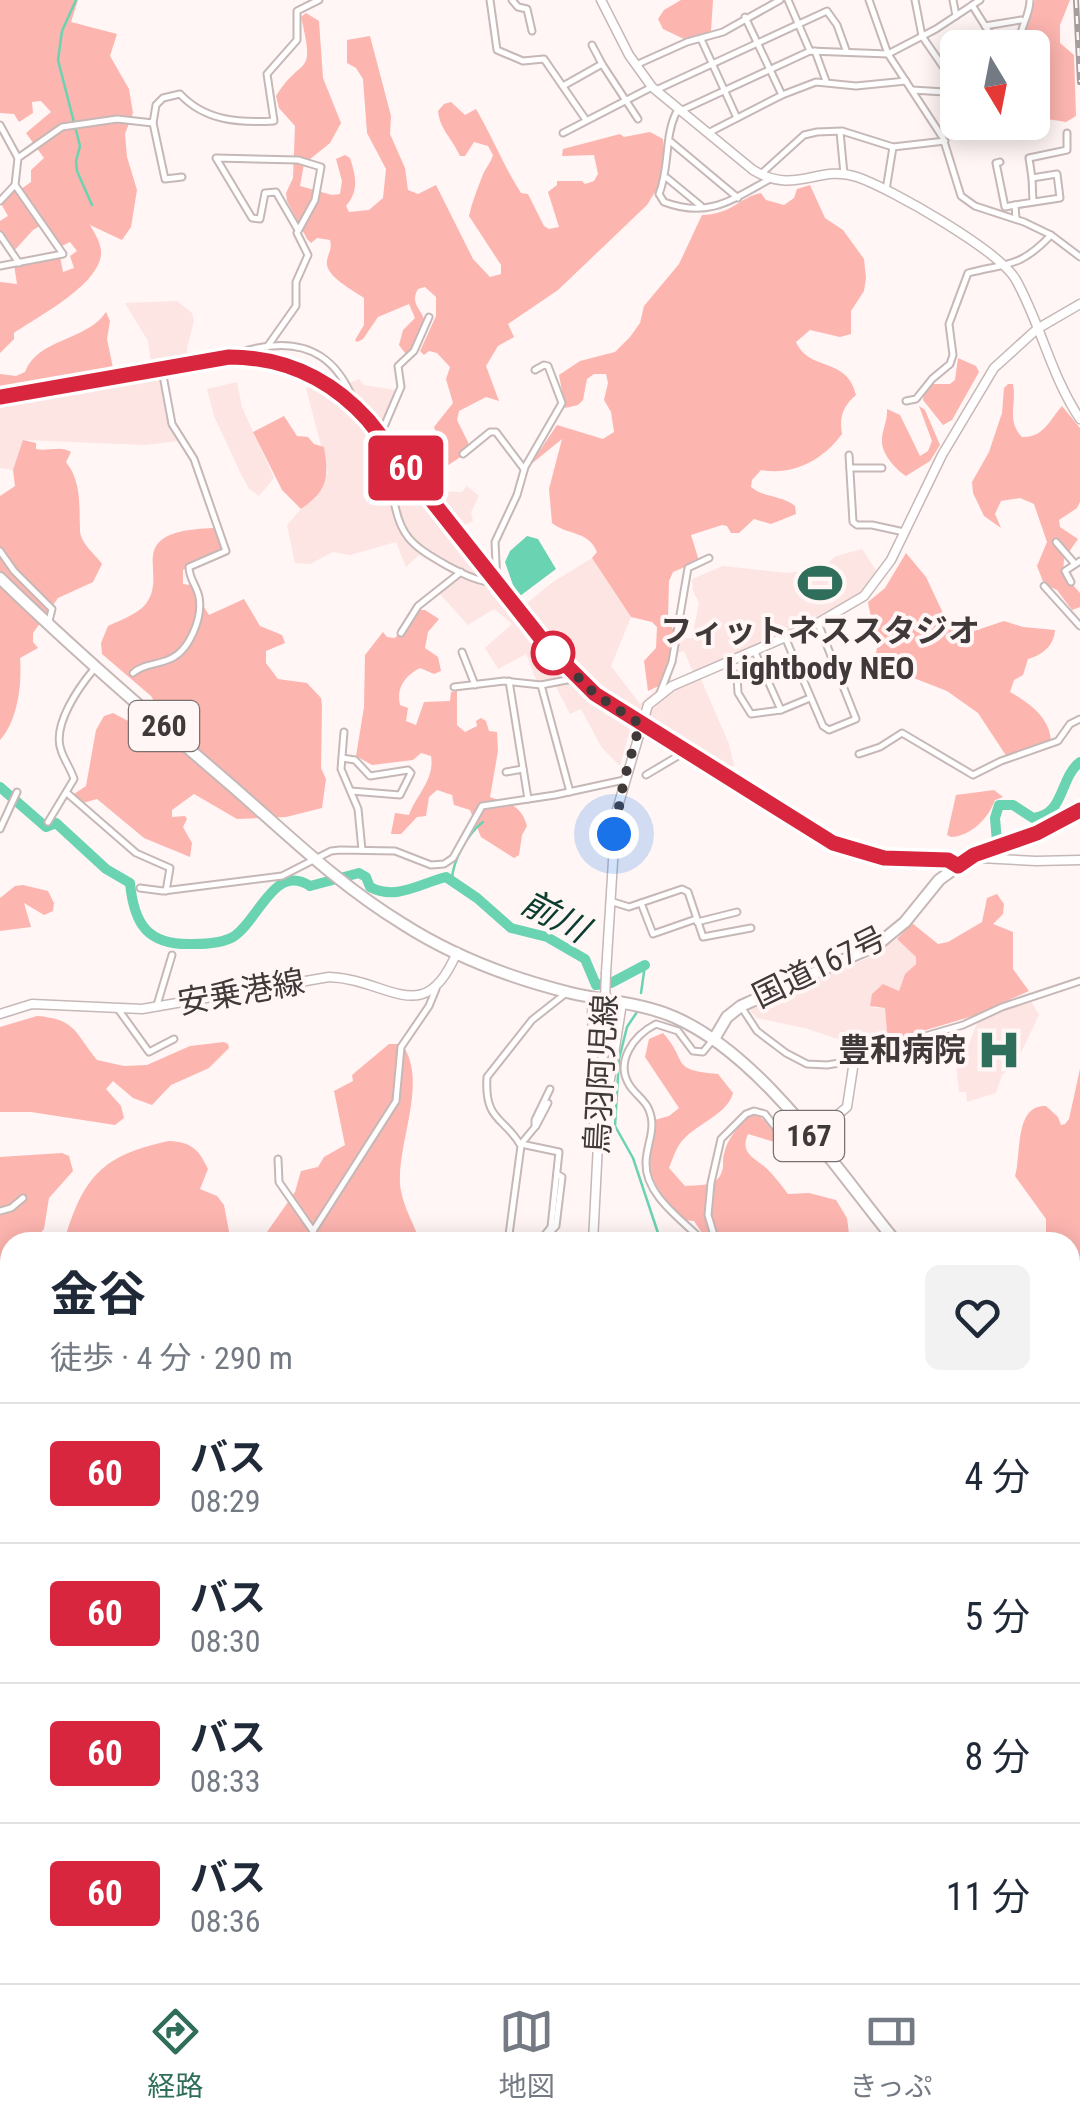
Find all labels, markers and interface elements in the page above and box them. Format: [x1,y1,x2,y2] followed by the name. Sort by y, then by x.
[940,30,1050,140] north arrow
[940,30,1050,140] map controls
[361,436,451,500] line badge: 60
[388,448,424,489] text: 60
[796,559,844,607] sports icon: フィットネススタジオ Lightbody NEO
[660,612,980,687] place label: フィットネススタジオ Lightbody NEO
[532,632,574,674] unlabelled marker
[129,701,199,751] road number: 260
[589,809,639,859] your location
[514,882,599,953] water label: 前川
[746,918,892,1016] street label: 国道167号
[175,962,307,1022] street label: 安乗港線
[578,993,624,1155] street label: 鳥羽阿児線
[975,1026,1023,1074] hospital icon: 豊和病院
[838,1031,966,1069] place label: 豊和病院
[774,1111,844,1161] road number: 167
[925,1265,1030,1370] button: heart
[50,1266,146,1323] text: 金谷
[50,1339,293,1377] text: 徒歩 · 4 分 · 290 m
[190,1436,266,1480] text: バス
[87,1453,123,1494] text: 60
[965,1455,1030,1499] text: 4 分
[190,1482,261,1520] text: 08:29
[190,1576,266,1620] text: バス
[87,1593,123,1634] text: 60
[965,1595,1030,1639] text: 5 分
[190,1622,261,1660] text: 08:30
[190,1716,266,1760] text: バス
[87,1733,123,1774] text: 60
[965,1735,1030,1779] text: 8 分
[190,1762,261,1800] text: 08:33
[190,1856,266,1900] text: バス
[87,1873,123,1914] text: 60
[946,1875,1030,1919] text: 11 分
[190,1902,261,1940] text: 08:36
[148,2004,204,2104] tab: 経路
[499,2004,555,2104] tab: 地図
[850,2004,932,2104] tab: きっぷ

